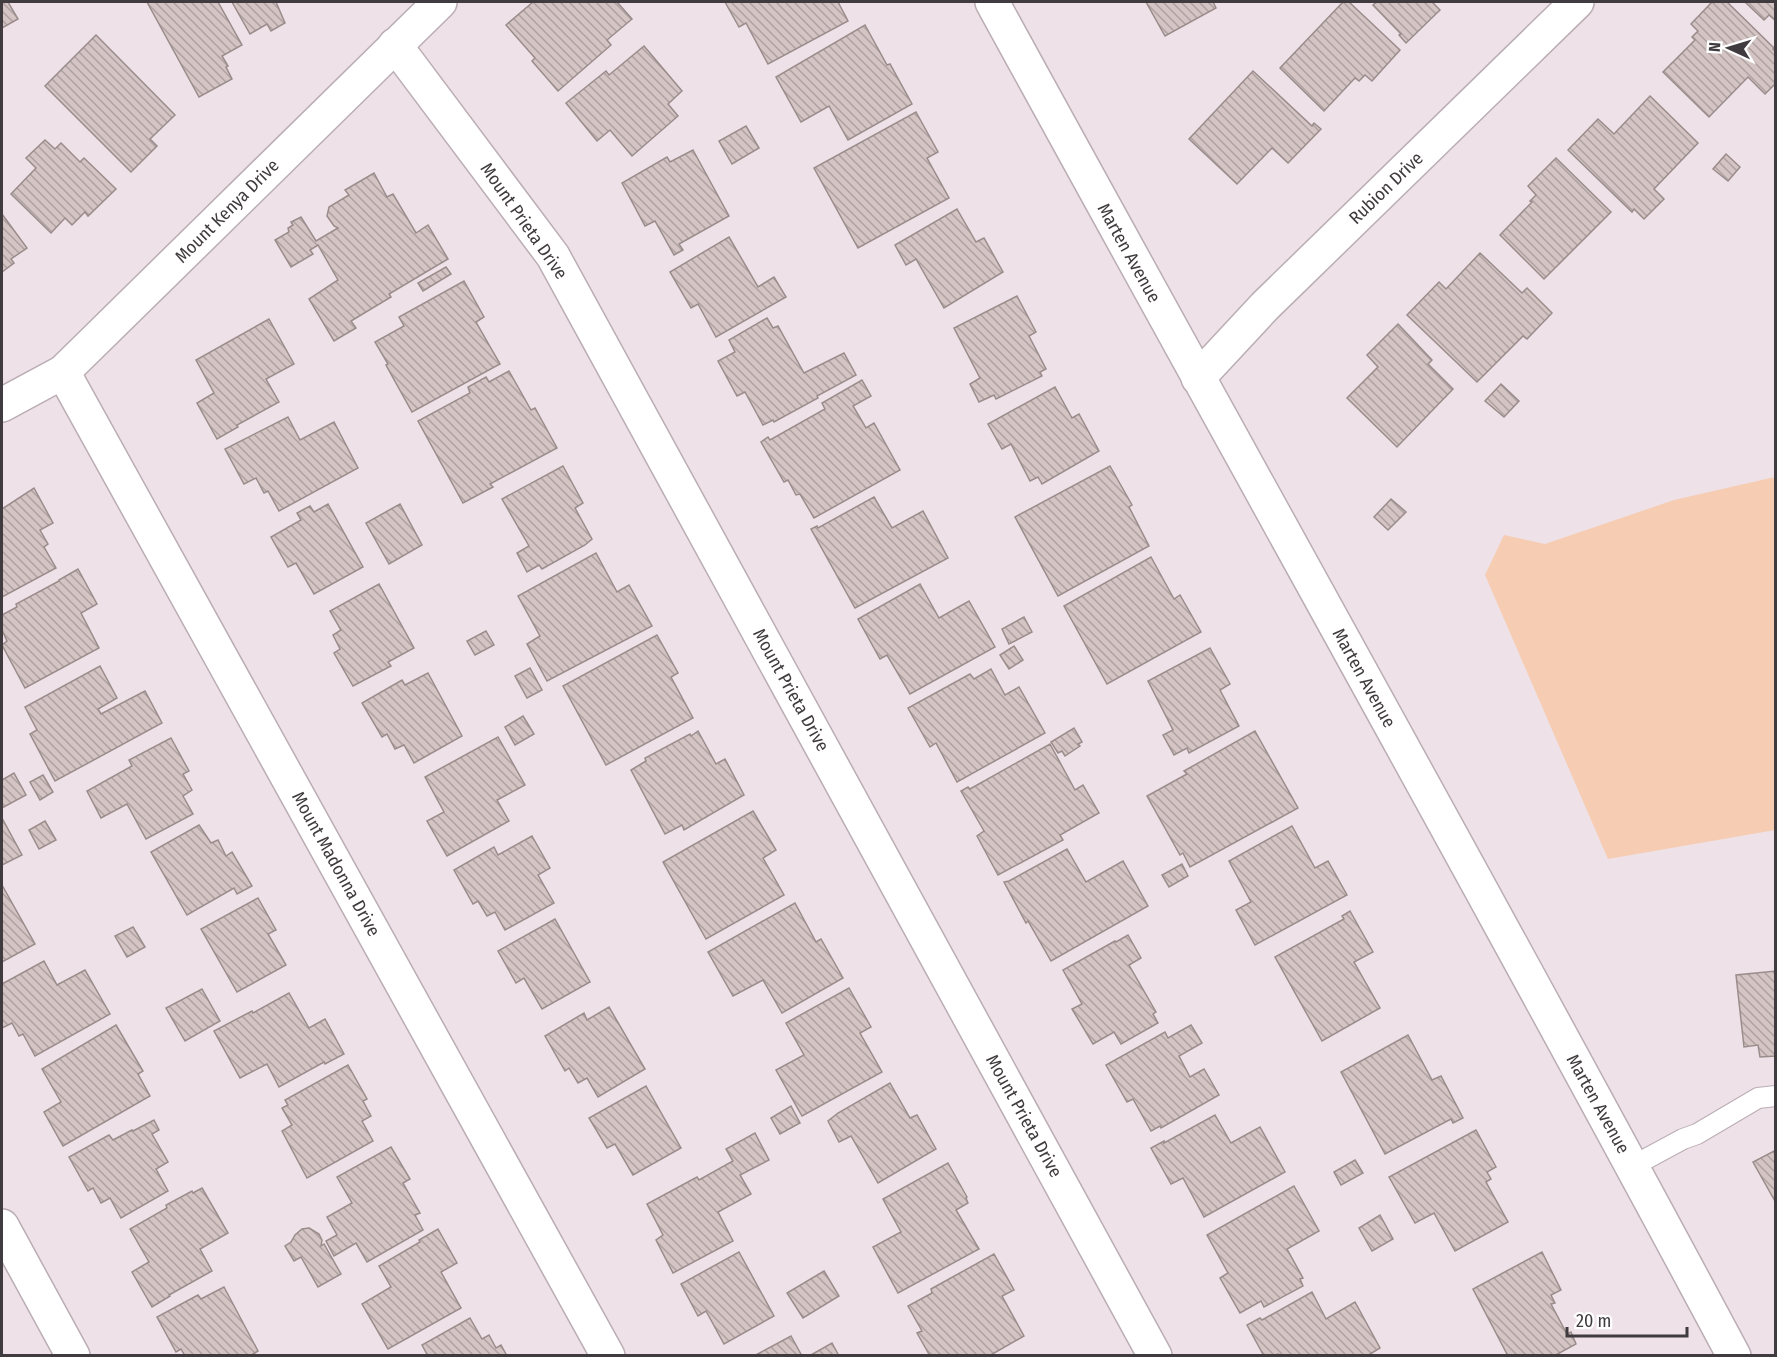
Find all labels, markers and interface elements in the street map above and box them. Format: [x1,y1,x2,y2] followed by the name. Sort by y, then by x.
[1699,18,1759,78] north arrow
[1705,42,1724,52] text: N
[1344,147,1428,229] street label: Rubion Drive
[171,154,284,267] street label: Mount Kenya Drive
[476,159,572,283] street label: Mount Prieta Drive
[1093,199,1165,307] street label: Marten Avenue
[1328,624,1400,732] street label: Marten Avenue
[748,625,834,755] street label: Mount Prieta Drive
[287,788,385,940] street label: Mount Madonna Drive
[1562,1050,1634,1158] street label: Marten Avenue
[981,1051,1067,1181] street label: Mount Prieta Drive
[1567,1300,1687,1338] scale bar
[1576,1310,1611,1332] text: 20 m

